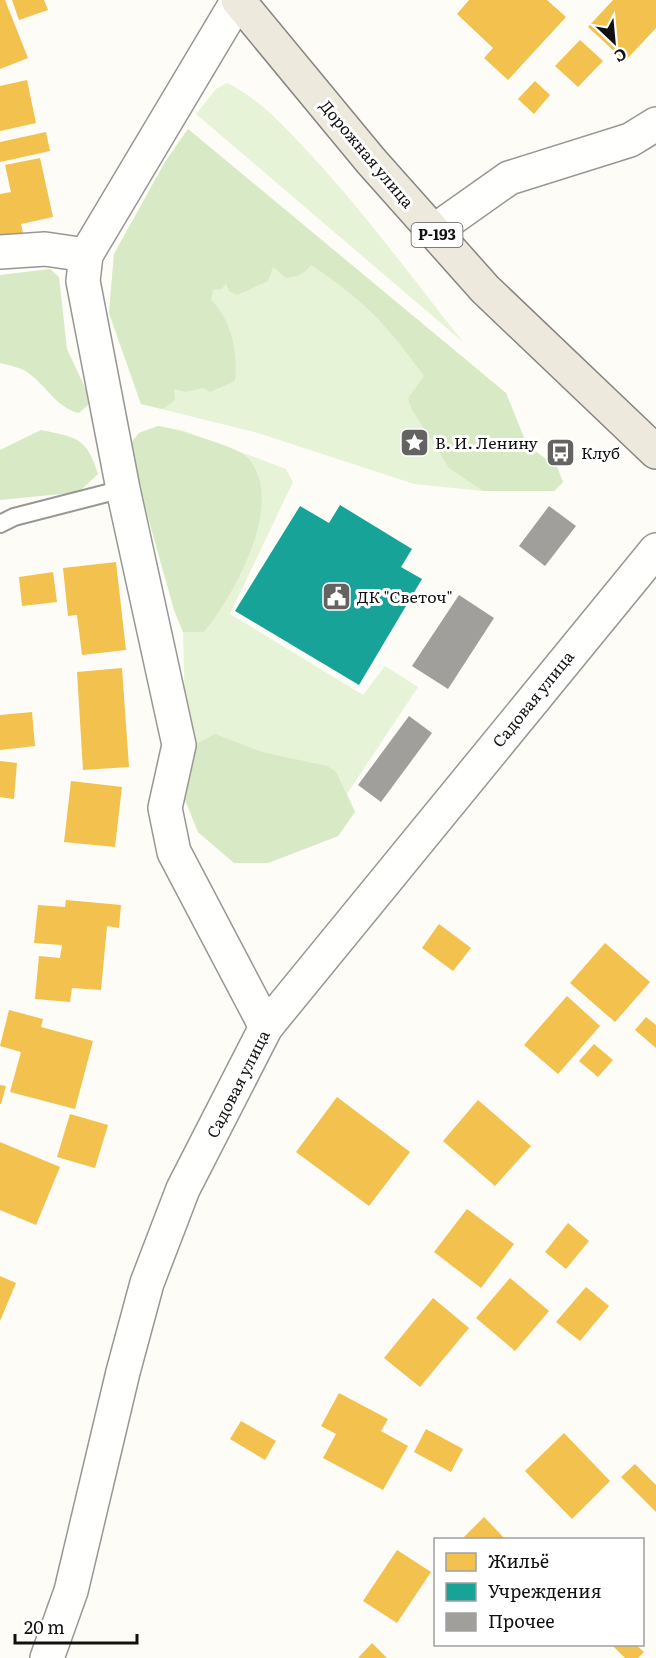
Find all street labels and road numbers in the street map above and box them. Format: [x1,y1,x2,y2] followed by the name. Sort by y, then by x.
[315,94,420,213] street label: Дорожная улица
[412,223,462,247] road number: Р-193
[486,645,579,752] street label: Садовая улица
[200,1025,275,1142] street label: Садовая улица

